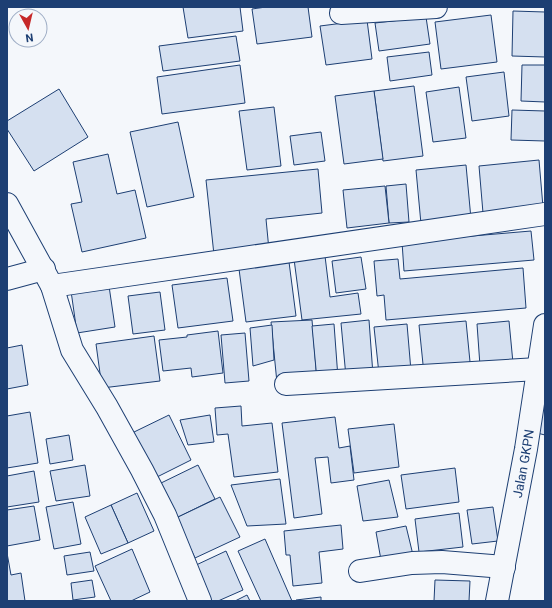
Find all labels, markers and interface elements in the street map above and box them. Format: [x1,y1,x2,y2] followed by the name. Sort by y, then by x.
[8,8,48,48] north arrow
[24,30,34,44] text: N
[509,428,536,499] street label: Jalan GKPN

